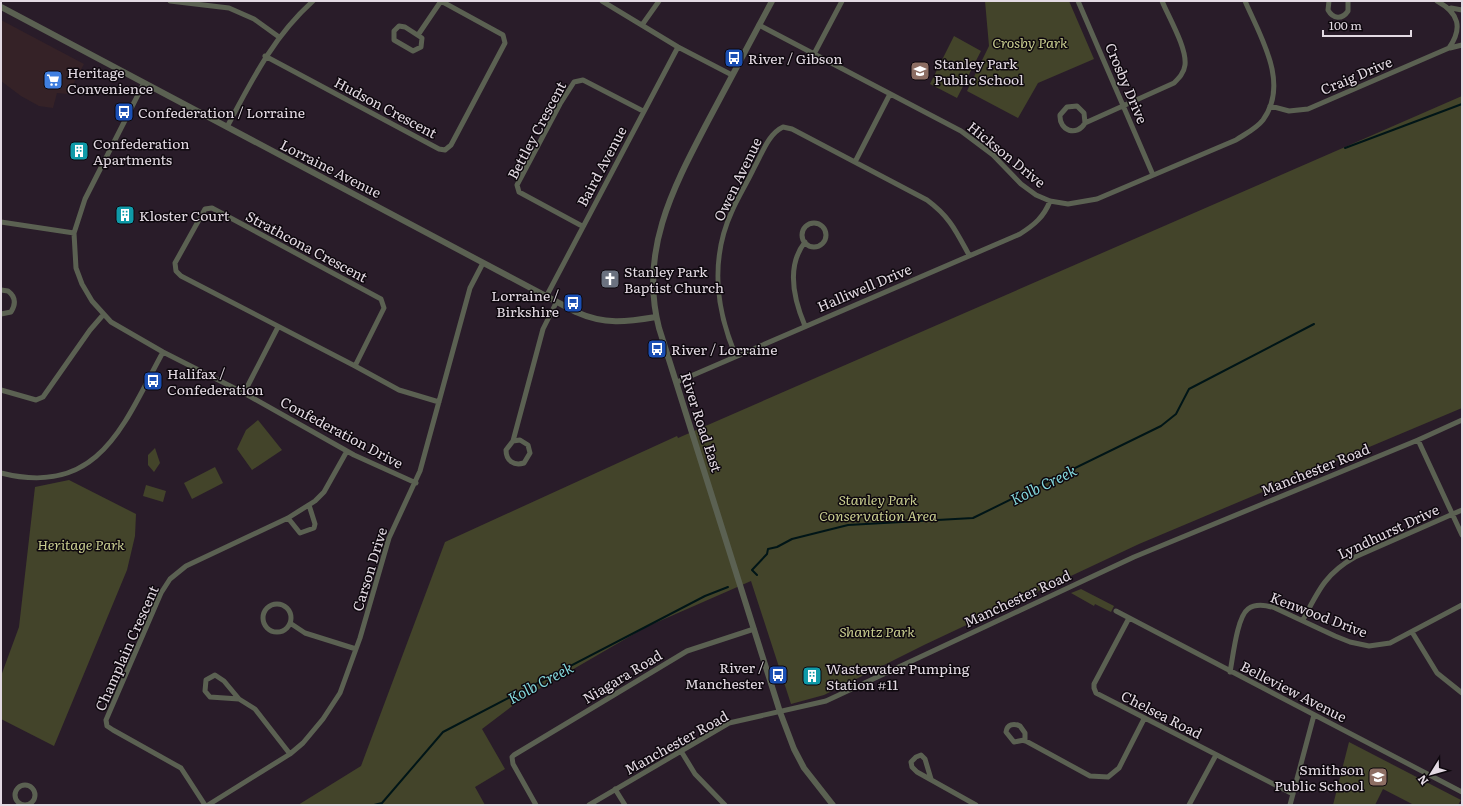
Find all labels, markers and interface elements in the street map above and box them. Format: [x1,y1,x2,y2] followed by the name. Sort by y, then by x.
[1323,12,1411,38] scale bar
[1329,16,1362,34] text: 100 m
[992,32,1068,52] park label: Crosby Park
[1101,39,1153,127] street label: Crosby Drive
[723,47,745,69] bus stop icon: River / Gibson
[748,48,843,68] place label: River / Gibson
[1317,51,1395,99] street label: Craig Drive
[934,53,1024,89] place label: Stanley Park Public School
[909,60,931,82] school or university icon: Stanley Park Public School
[67,62,153,98] place label: Heritage Convenience
[42,69,64,91] supermarket icon: Heritage Convenience
[331,72,441,143] street label: Hudson Crescent
[502,77,570,182] street label: Bettley Crescent
[113,101,135,123] bus stop icon: Confederation / Lorraine
[138,102,305,122] place label: Confederation / Lorraine
[964,116,1050,192] street label: Hickson Drive
[571,122,631,210] street label: Baird Avenue
[93,133,190,169] place label: Confederation Apartments
[277,134,385,202] street label: Lorraine Avenue
[708,134,766,224] street label: Owen Avenue
[68,140,90,162] building icon: Confederation Apartments
[114,204,136,226] building icon: Kloster Court
[139,205,230,225] place label: Kloster Court
[243,205,372,287] street label: Strathcona Crescent
[814,258,914,316] street label: Halliwell Drive
[624,261,724,297] place label: Stanley Park Baptist Church
[599,268,621,290] church icon: Stanley Park Baptist Church
[491,285,559,321] place label: Lorraine / Birkshire
[562,292,584,314] bus stop icon: Lorraine / Birkshire
[646,338,668,360] bus stop icon: River / Lorraine
[671,339,778,359] place label: River / Lorraine
[167,363,264,399] place label: Halifax / Confederation
[142,370,164,392] bus stop icon: Halifax / Confederation
[676,370,728,475] street label: River Road East
[277,391,407,473] street label: Confederation Drive
[1258,438,1373,500] street label: Manchester Road
[1006,458,1081,510] water label: Kolb Creek
[819,489,937,525] park label: Stanley Park Conservation Area
[1334,499,1442,563] street label: Lyndhurst Drive
[347,525,391,613] street label: Carson Drive
[37,534,125,554] park label: Heritage Park
[960,564,1074,632] street label: Manchester Road
[89,582,163,714] street label: Champlain Crescent
[1268,586,1370,642] street label: Kenwood Drive
[839,621,915,641] park label: Shantz Park
[578,644,666,708] street label: Niagara Road
[503,655,577,709] water label: Kolb Creek
[1237,656,1351,726] street label: Belleview Avenue
[685,657,764,693] place label: River / Manchester
[826,658,970,694] place label: Wastewater Pumping Station #11
[767,664,789,686] bus stop icon: River / Manchester
[801,665,823,687] building icon: Wastewater Pumping Station #11
[1118,685,1206,743] street label: Chelsea Road
[621,705,732,779] street label: Manchester Road
[1411,754,1451,794] north arrow
[1274,759,1364,795] place label: Smithson Public School
[1367,766,1389,788] school or university icon: Smithson Public School
[1413,772,1431,789] text: N

